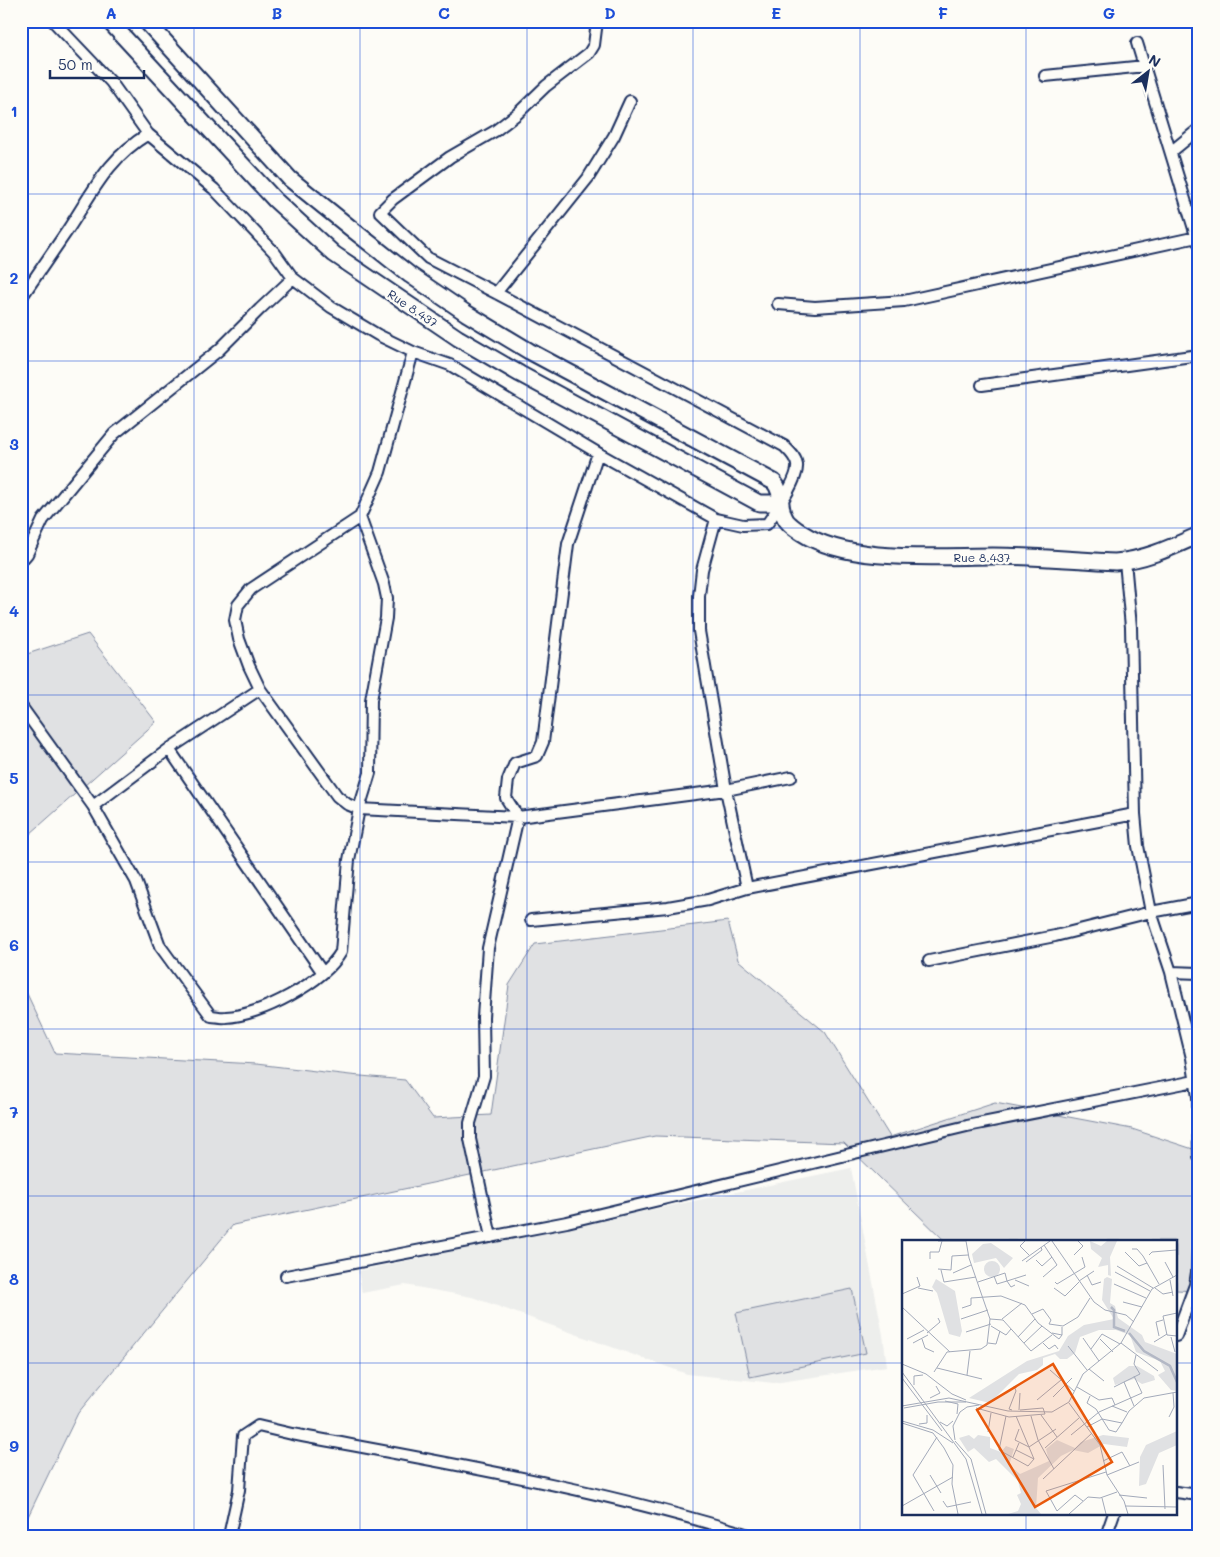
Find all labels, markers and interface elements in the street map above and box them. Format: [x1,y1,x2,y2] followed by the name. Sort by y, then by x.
[105,2,117,23] text: A
[272,2,282,23] text: B
[438,2,450,23] text: C
[604,2,616,23] text: D
[771,2,781,23] text: E
[938,2,948,23] text: F
[1103,2,1115,23] text: G
[50,48,144,80] scale bar
[1122,48,1172,98] north arrow
[1145,50,1164,71] text: N
[58,54,93,74] text: 50 m
[10,100,18,121] text: 1
[10,267,19,288] text: 2
[385,285,441,331] street label: Rue 8.437
[9,433,19,454] text: 3
[953,549,1011,565] street label: Rue 8.437
[9,600,19,621] text: 4
[9,767,19,788] text: 5
[9,934,19,955] text: 6
[10,1101,19,1122] text: 7
[902,1240,1178,1514] inset map
[9,1268,19,1289] text: 8
[9,1435,19,1456] text: 9

